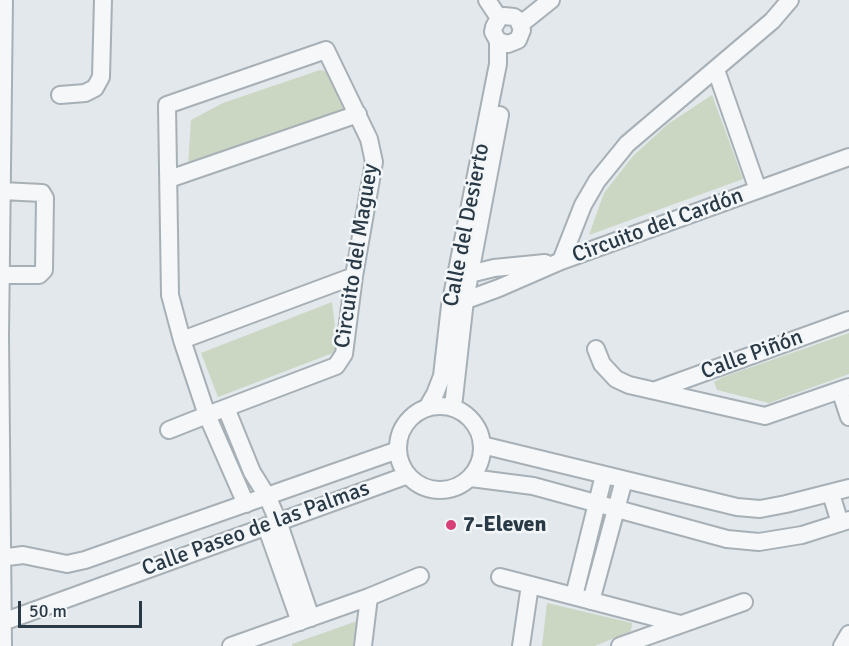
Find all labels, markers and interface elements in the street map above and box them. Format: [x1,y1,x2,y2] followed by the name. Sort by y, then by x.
[438,141,496,309] street label: Calle del Desierto
[329,162,385,350] street label: Circuito del Maguey
[569,183,747,269] street label: Circuito del Cardón
[697,324,807,386] street label: Calle Piñón
[139,476,373,582] street label: Calle Paseo de las Palmas
[463,512,546,538] place label: 7-Eleven
[444,518,458,532] marker: 7-Eleven
[21,589,146,627] scale bar
[29,600,67,622] text: 50 m

